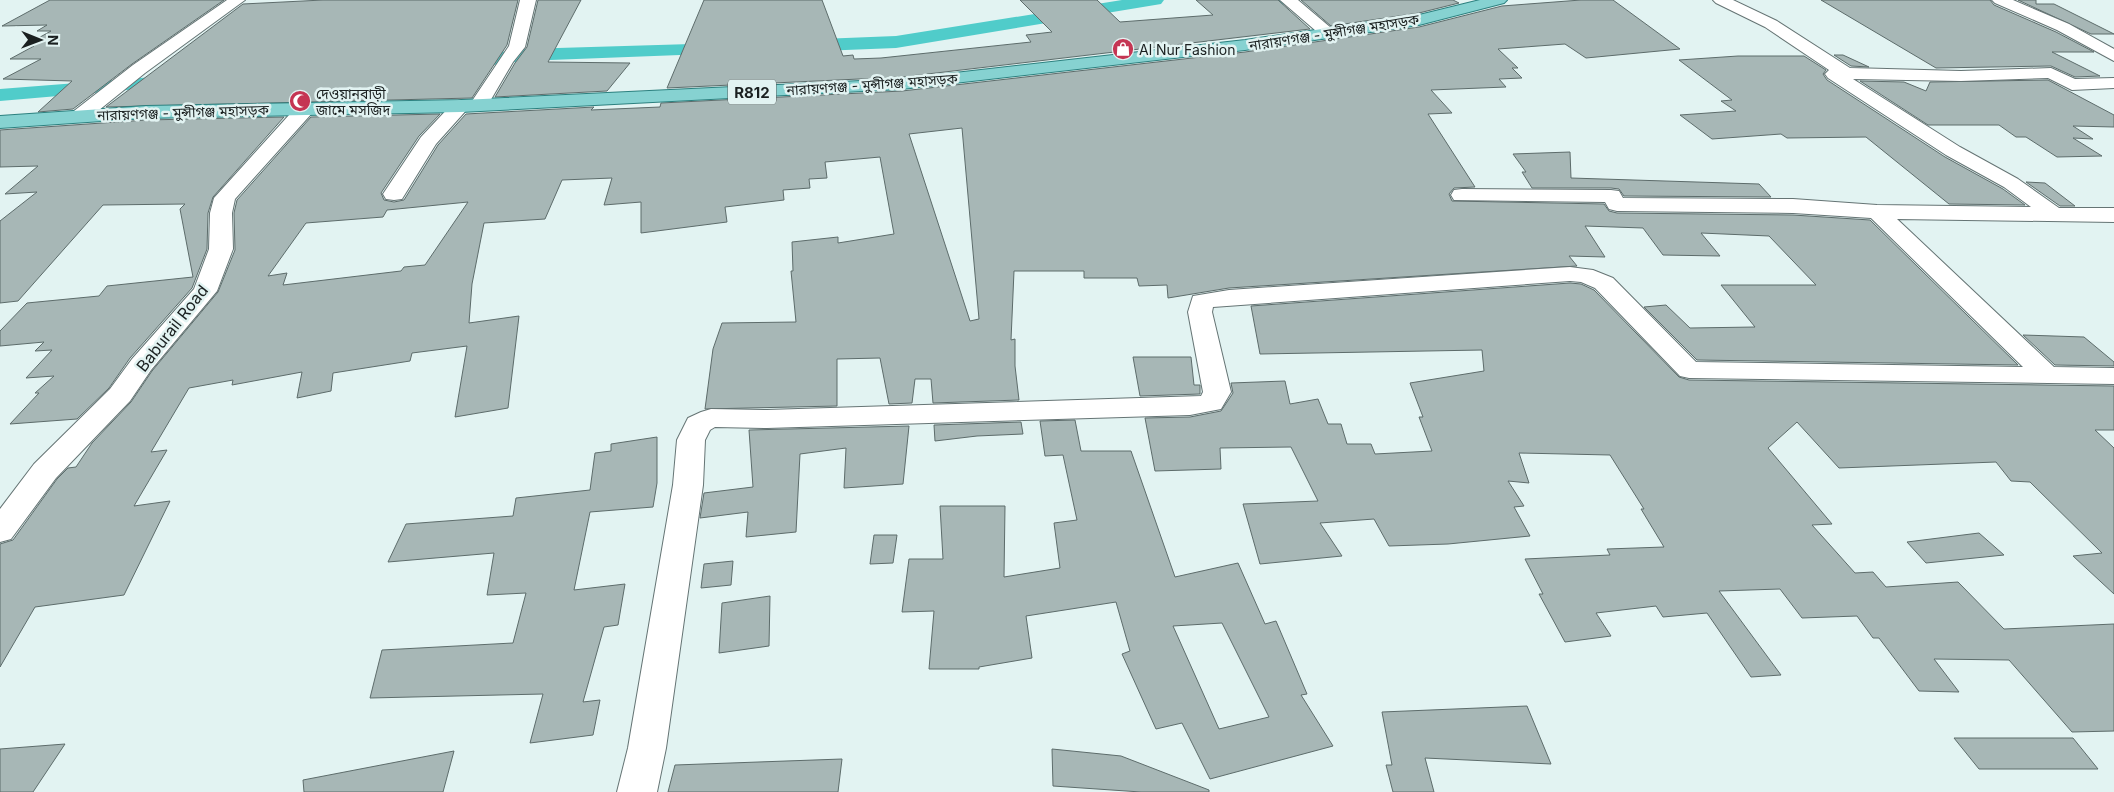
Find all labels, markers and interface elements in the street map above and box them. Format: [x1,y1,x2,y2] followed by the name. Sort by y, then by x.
[1247,10,1421,55] street label: নারায়ণগঞ্জ - মুন্সীগঞ্জ মহাসড়ক
[15,15,65,65] north arrow
[45,35,62,46] text: N
[1111,37,1135,61] shop icon: Al Nur Fashion
[1139,41,1236,58] place label: Al Nur Fashion
[785,69,959,100] street label: নারায়ণগঞ্জ - মুন্সীগঞ্জ মহাসড়ক
[728,80,776,104] road number: R812
[315,85,390,118] place label: দেওয়ানবাড়ী জামে মসজিদ
[288,89,312,113] mosque icon: দেওয়ানবাড়ী জামে মসজিদ
[96,100,270,125] street label: নারায়ণগঞ্জ - মুন্সীগঞ্জ মহাসড়ক
[132,281,212,375] street label: Baburail Road

